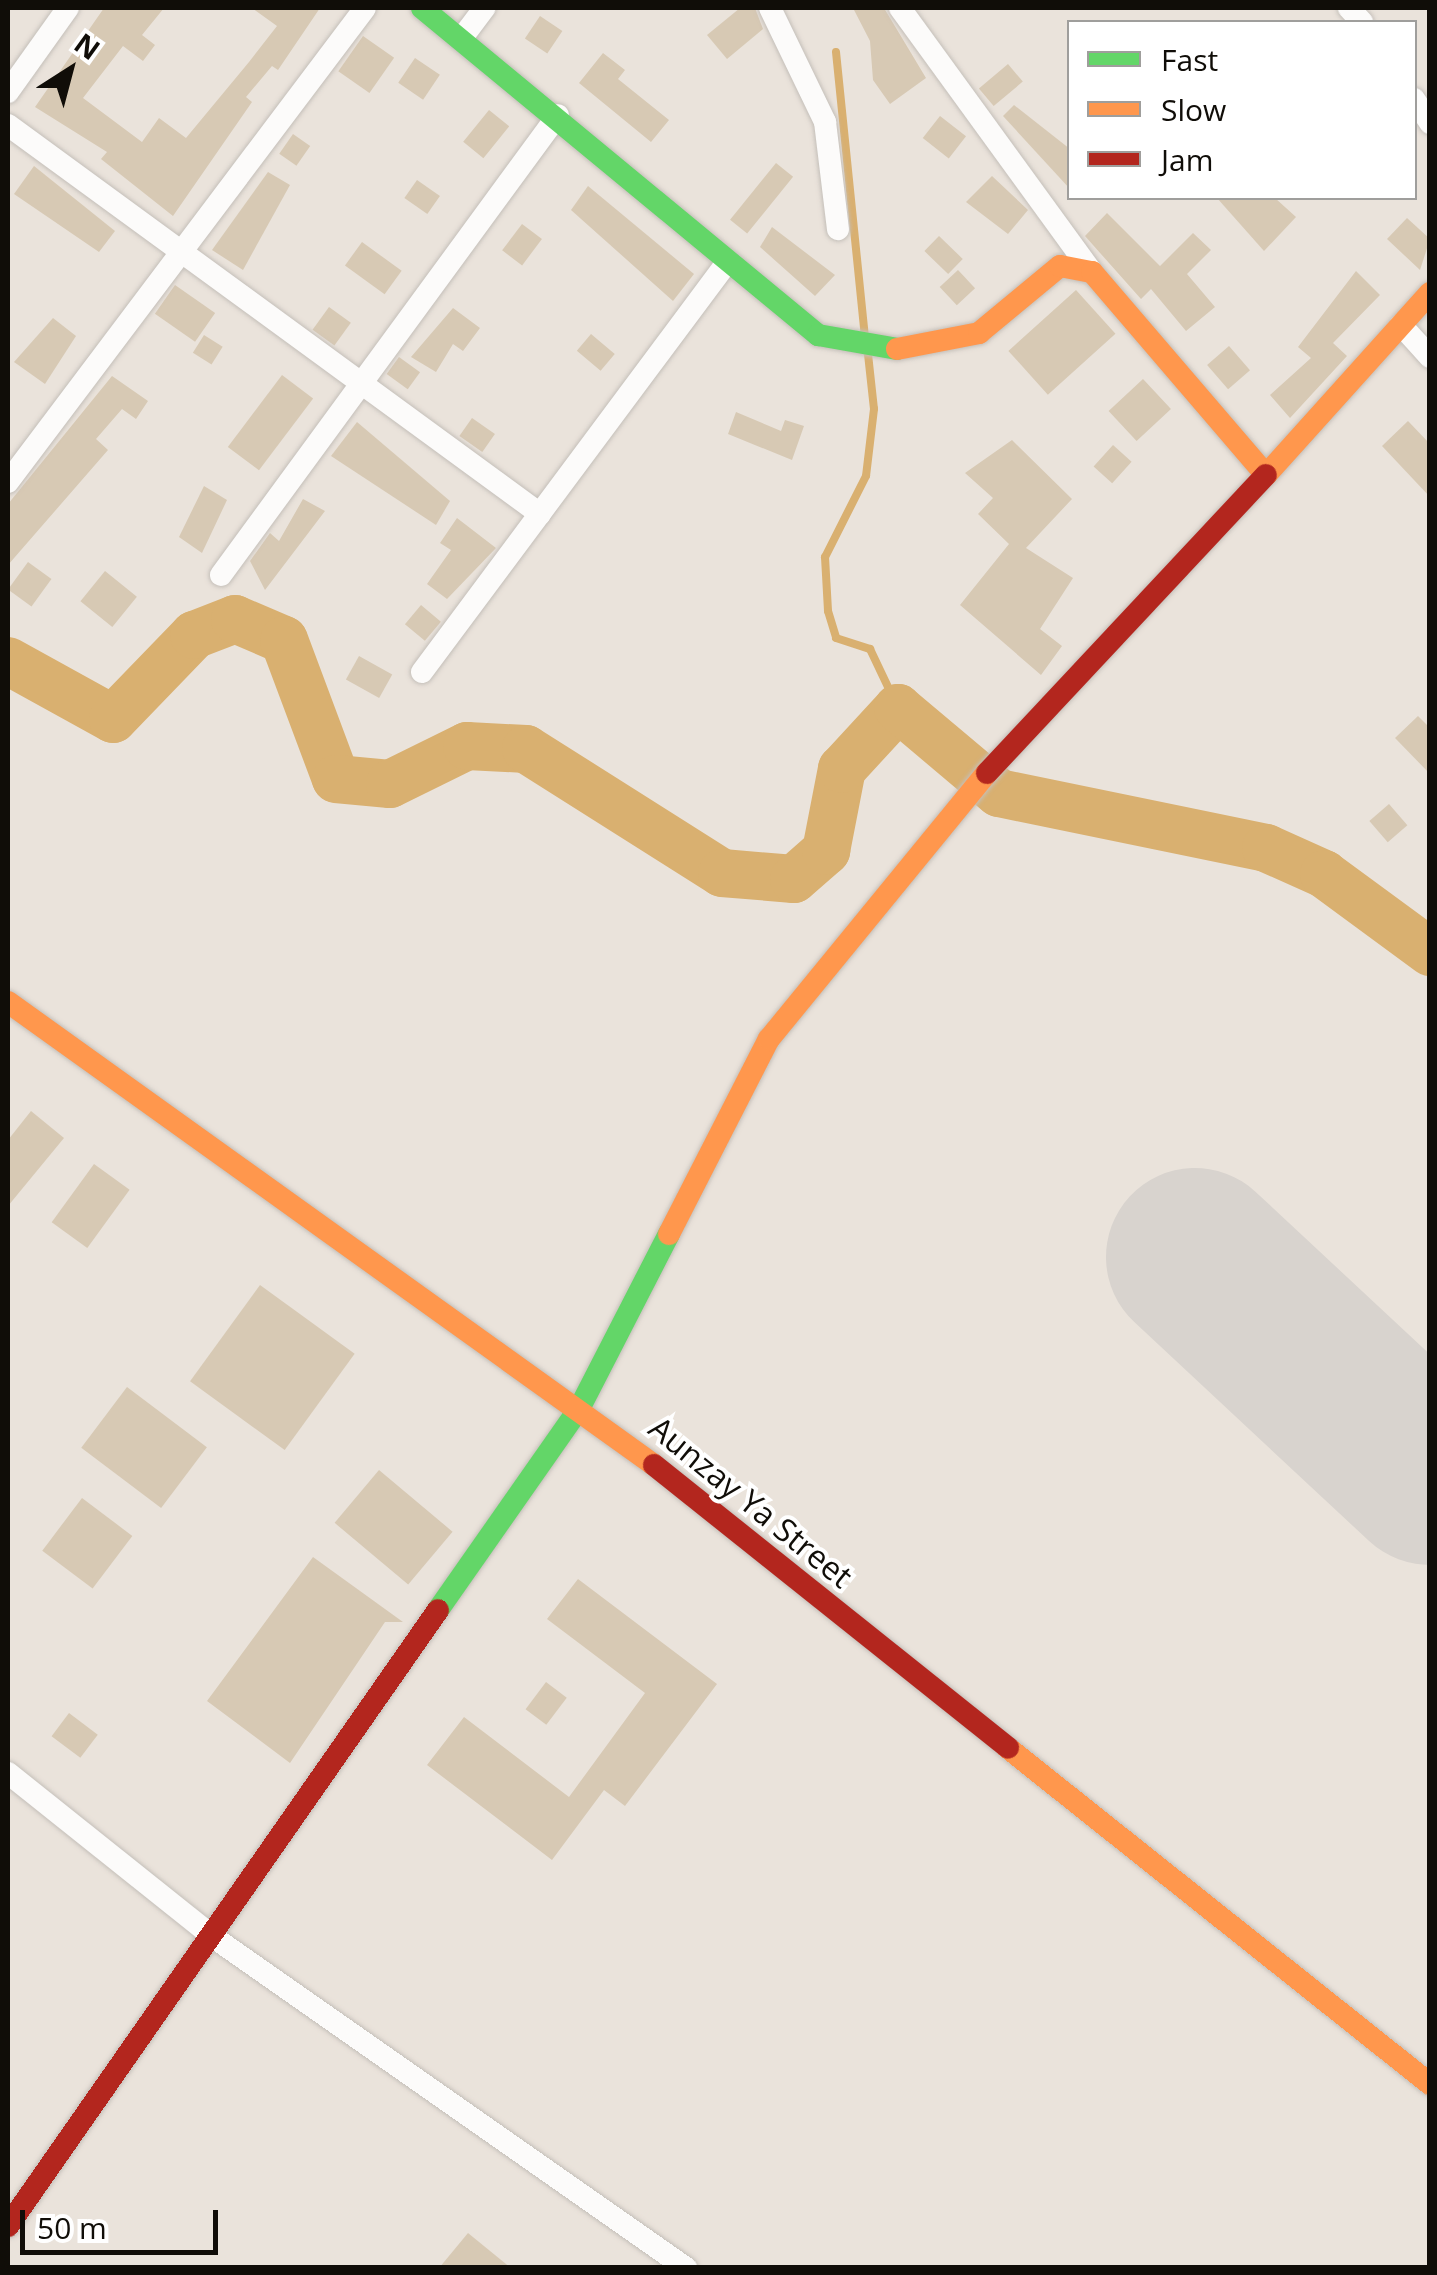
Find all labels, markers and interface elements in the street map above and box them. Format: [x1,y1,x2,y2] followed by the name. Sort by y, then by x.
[20,20,120,120] north arrow
[1067,20,1417,200] legend
[67,24,108,68] text: N
[1161,39,1218,80] text: Fast
[1161,89,1226,130] text: Slow
[1161,139,1214,180] text: Jam
[642,1408,860,1596] street label: Aunzay Ya Street
[25,2190,222,2252] scale bar
[37,2207,107,2248] text: 50 m

